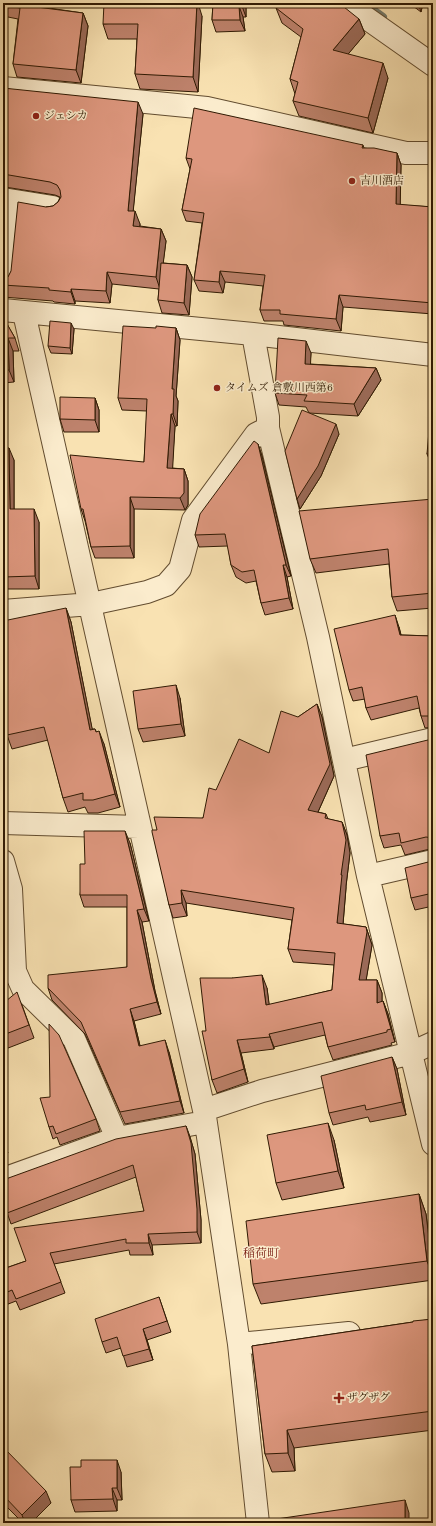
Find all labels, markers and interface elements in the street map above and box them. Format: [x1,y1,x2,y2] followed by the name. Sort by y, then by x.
[44,110,88,122] place label: ジェシカ
[31,111,41,121] marker: ジェシカ
[360,174,404,187] place label: 吉川酒店
[347,176,357,186] marker: 吉川酒店
[225,381,333,394] place label: タイムズ 倉敷川西第6
[212,383,222,393] marker: タイムズ 倉敷川西第6
[243,1246,279,1260] district label: 稲荷町
[347,1391,390,1404] place label: ザグザグ
[334,1393,344,1403] marker: ザグザグ

